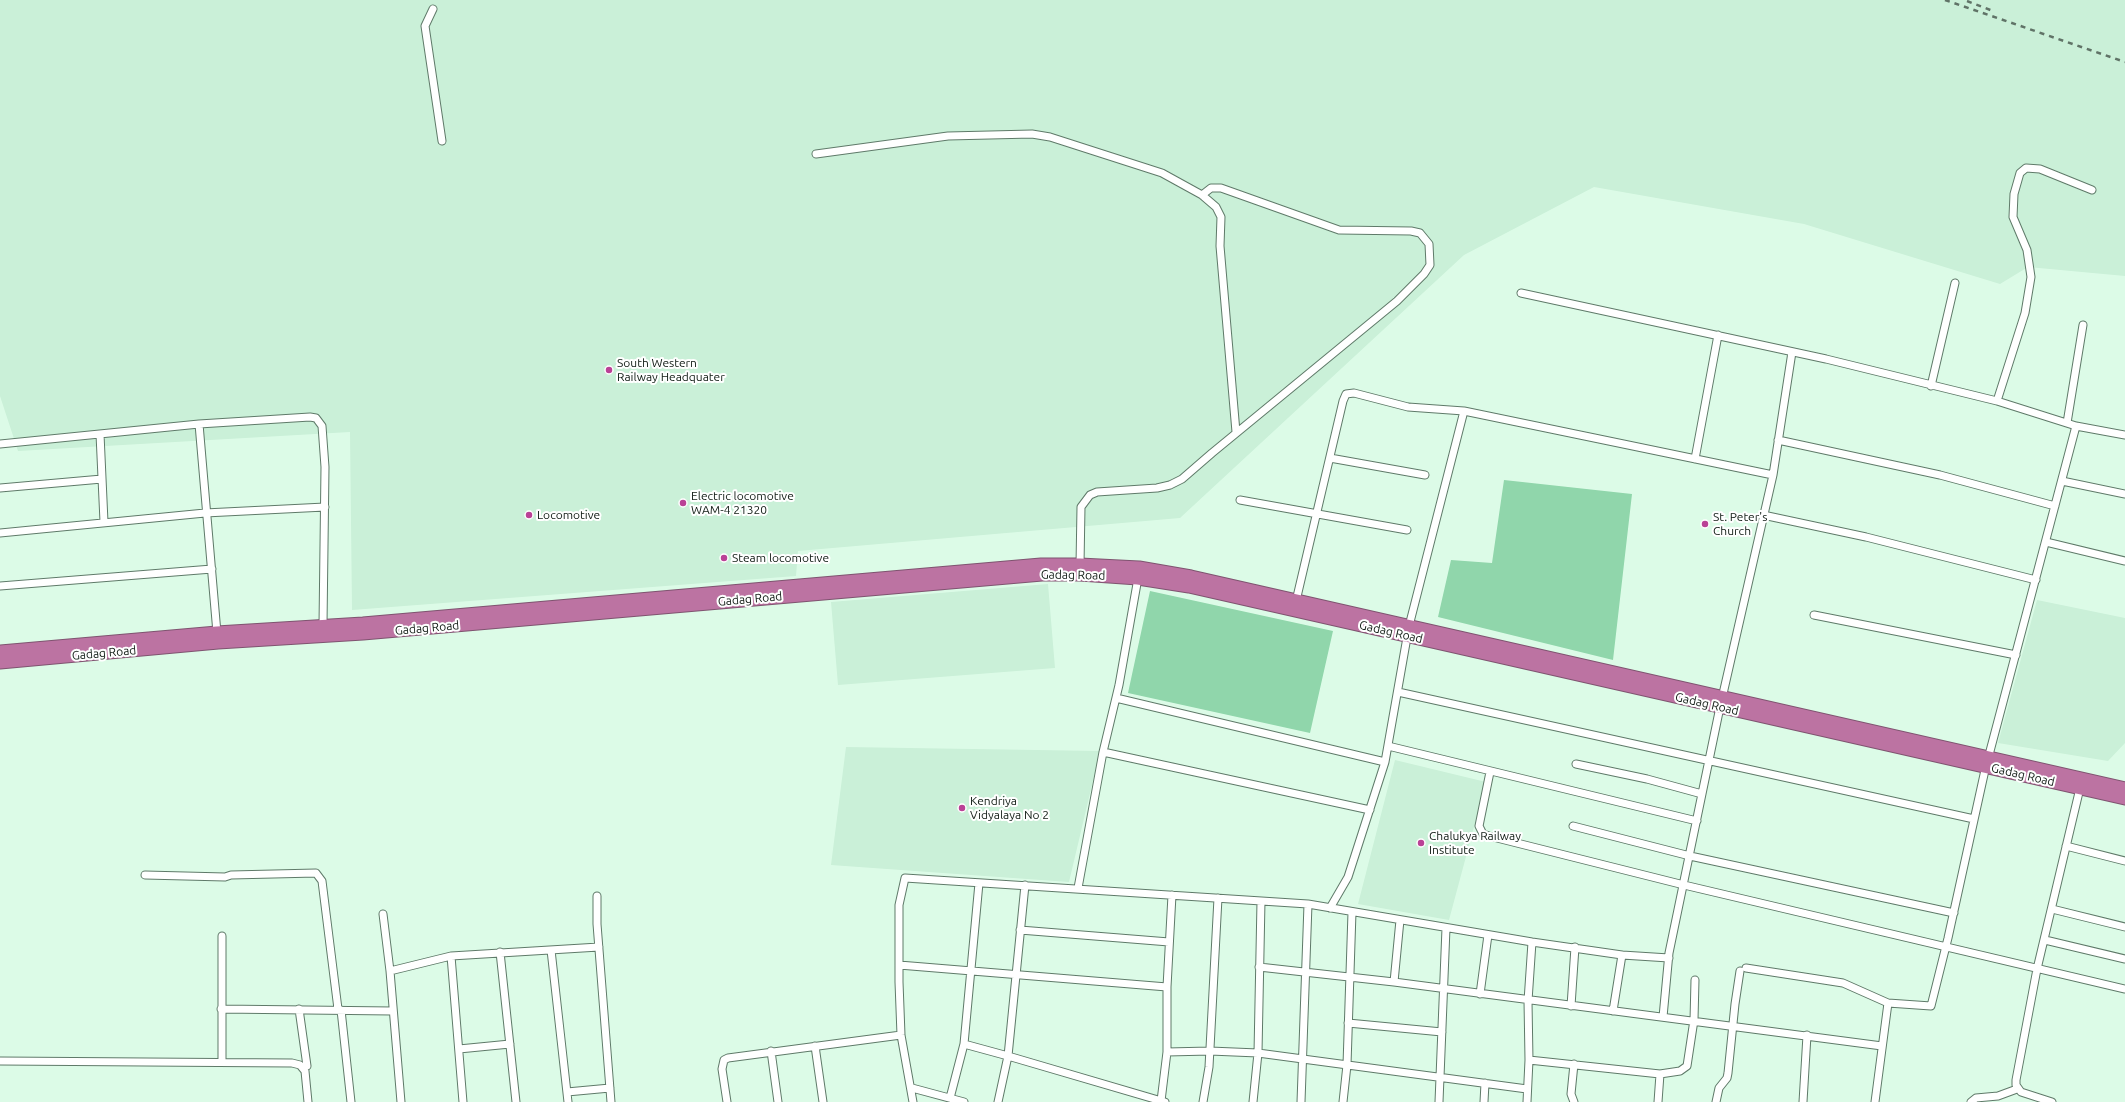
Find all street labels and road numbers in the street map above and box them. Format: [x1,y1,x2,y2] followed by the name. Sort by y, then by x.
[1041,567,1105,583] street label: Gadag Road
[717,589,783,609] street label: Gadag Road
[394,618,460,638] street label: Gadag Road
[1358,618,1424,646] street label: Gadag Road
[71,643,137,663] street label: Gadag Road
[1674,690,1740,718] street label: Gadag Road
[1990,761,2056,789] street label: Gadag Road

